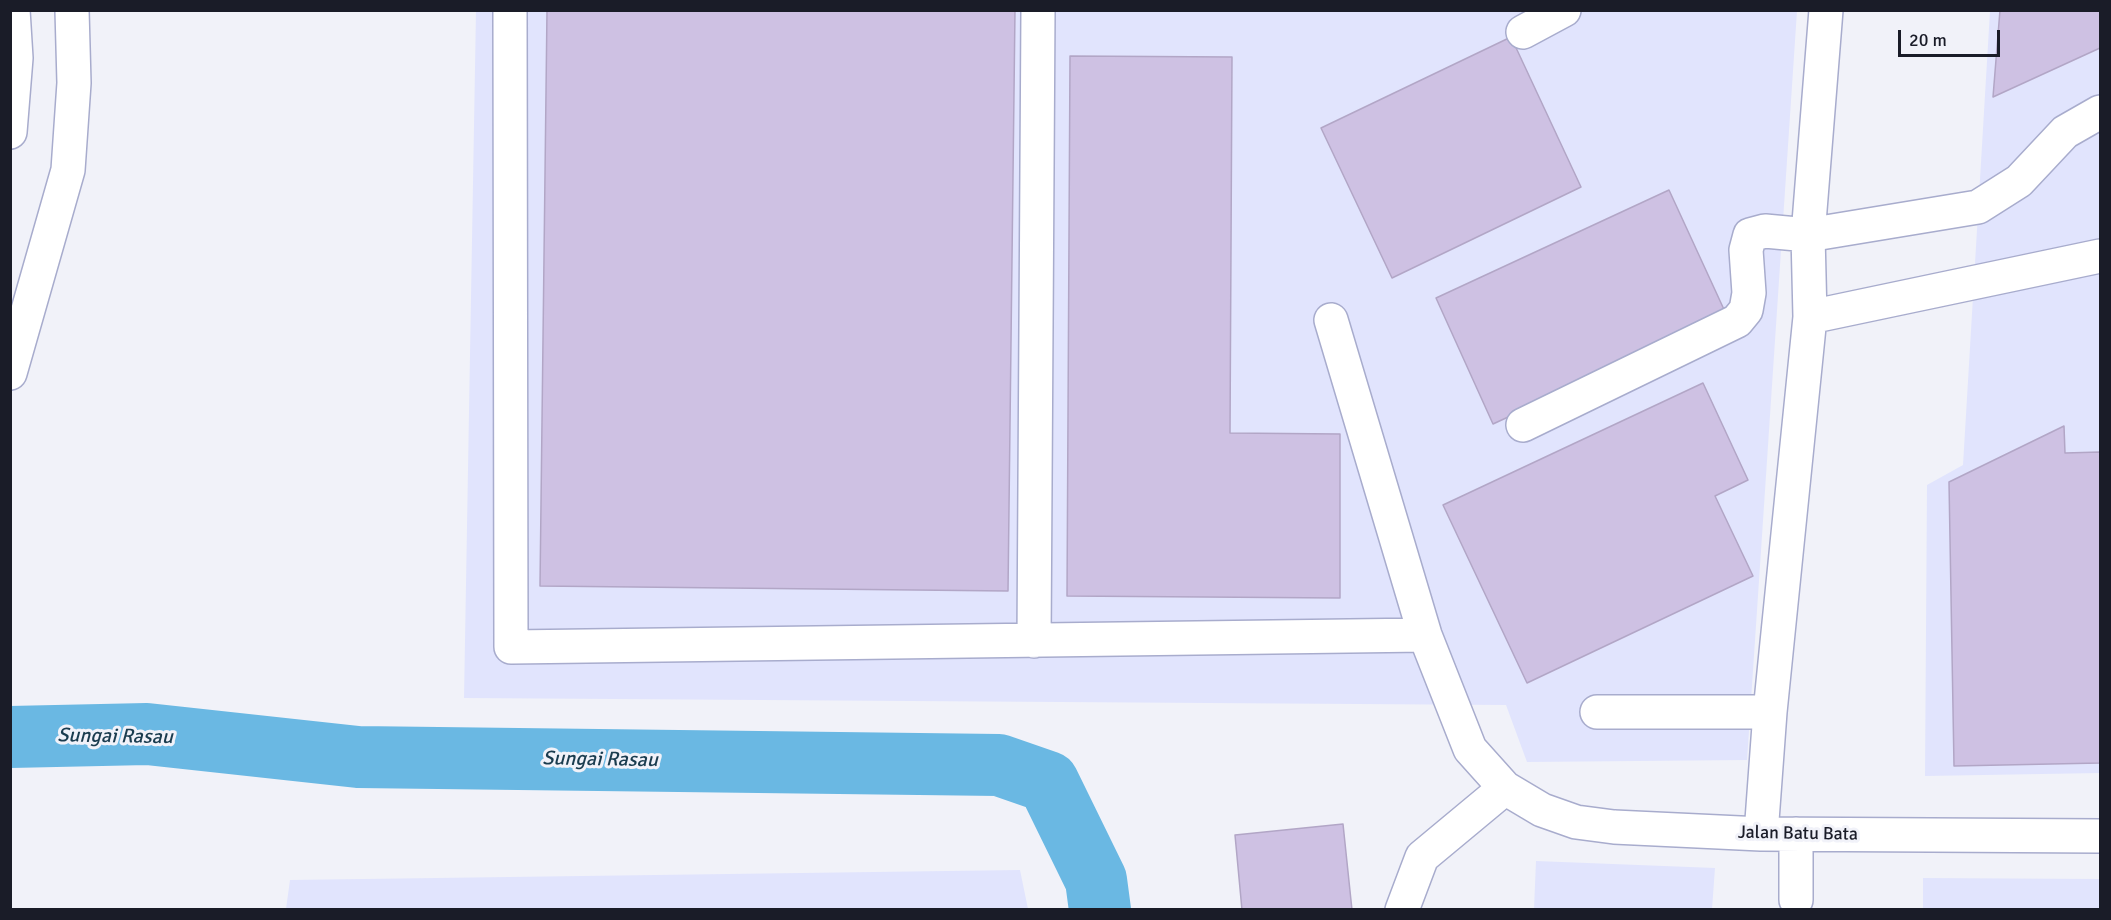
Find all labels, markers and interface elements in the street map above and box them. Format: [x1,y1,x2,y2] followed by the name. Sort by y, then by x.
[1901,18,2003,56] scale bar
[1909,29,1947,51] text: 20 m
[57,724,173,750] water label: Sungai Rasau
[542,747,658,773] water label: Sungai Rasau
[1738,822,1858,846] street label: Jalan Batu Bata

